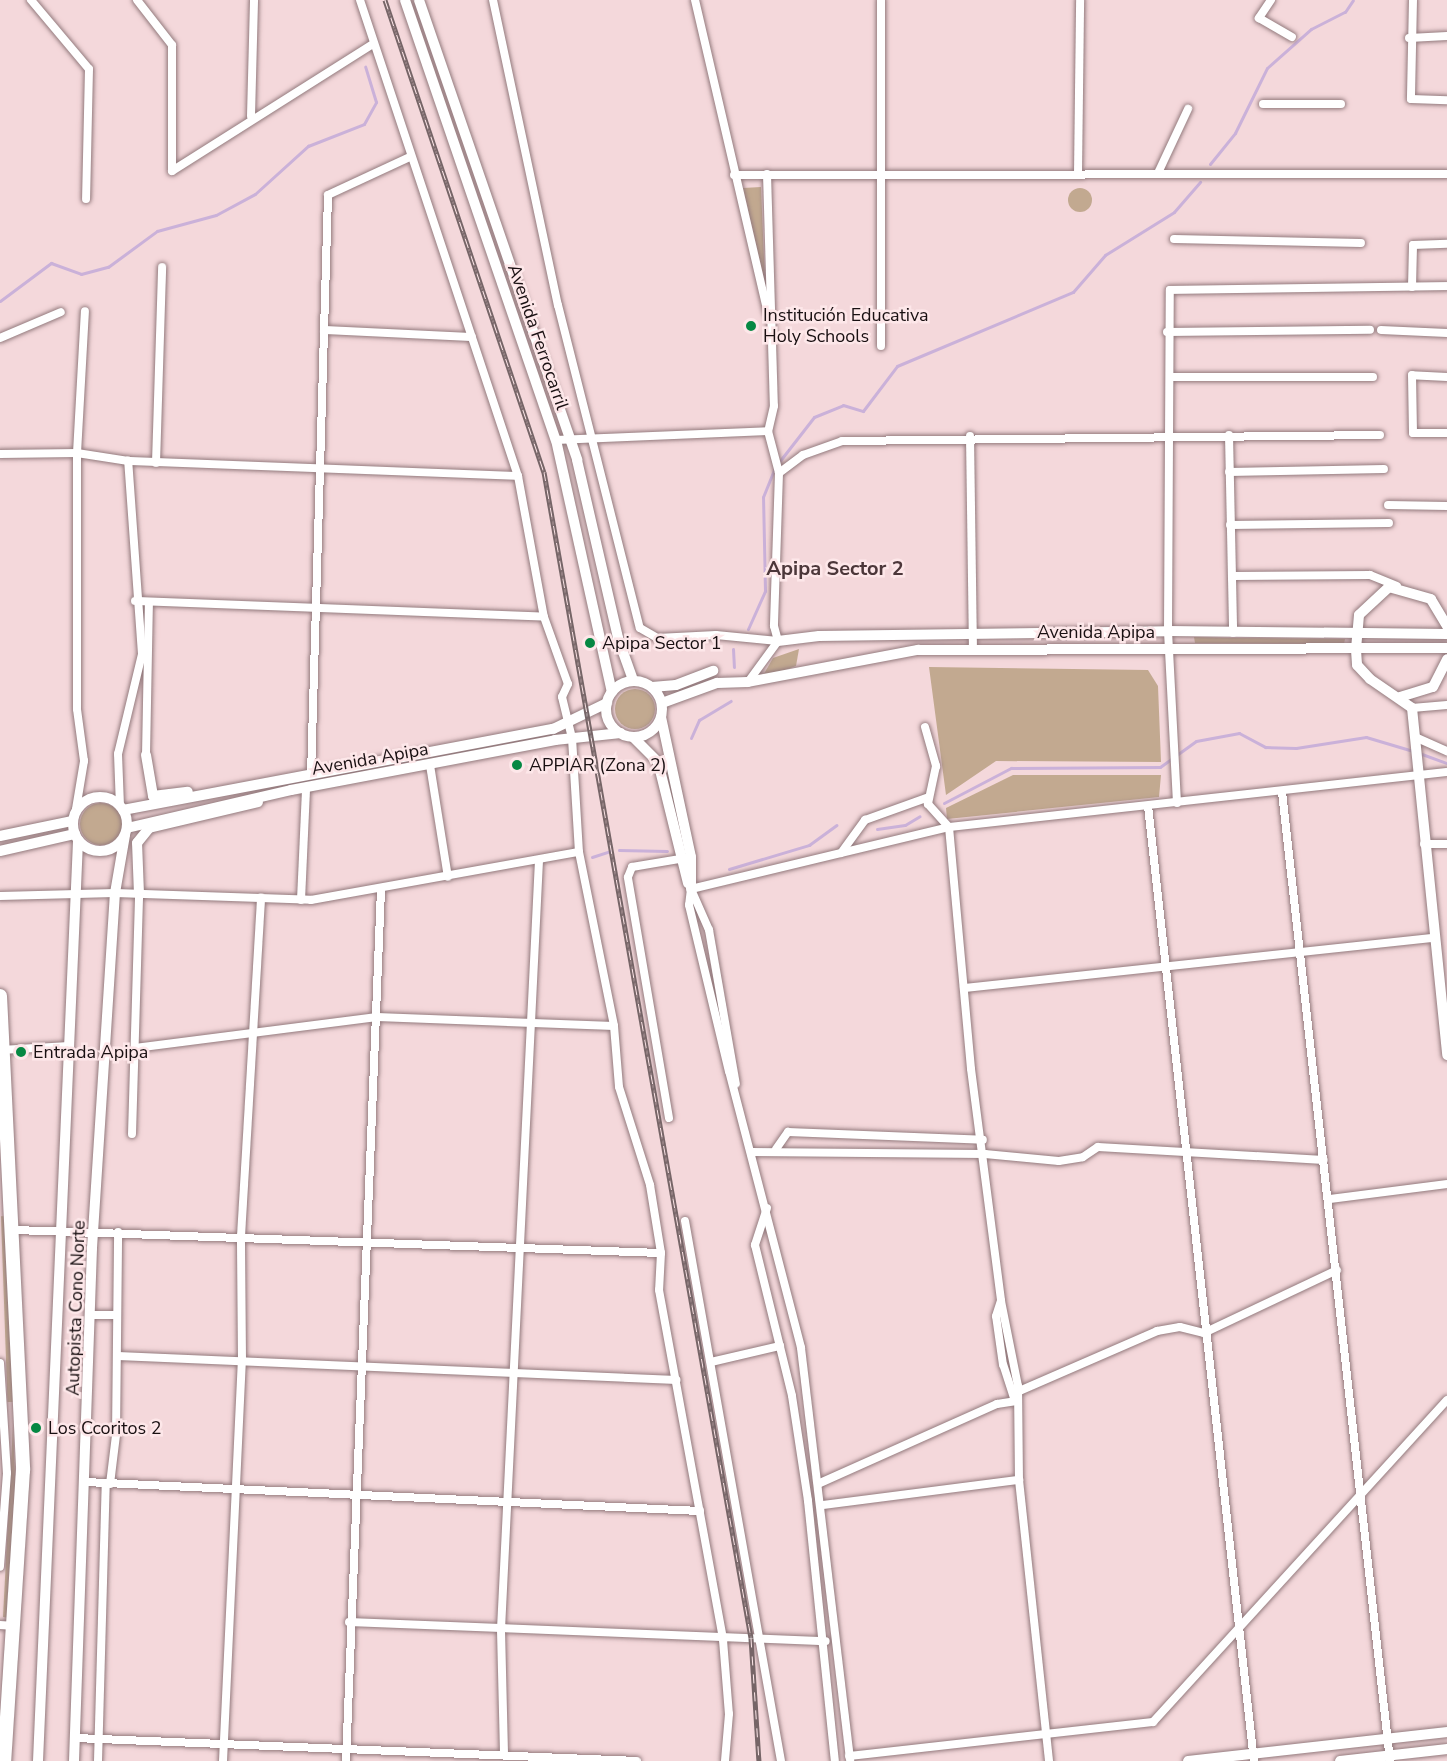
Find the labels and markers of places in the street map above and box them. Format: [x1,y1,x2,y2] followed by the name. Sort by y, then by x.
[763,305,929,348] place label: Institución Educativa Holy Schools
[744,319,758,333] marker: Institución Educativa Holy Schools
[602,632,722,654] place label: Apipa Sector 1
[583,636,597,650] marker: Apipa Sector 1
[529,754,667,776] place label: APPIAR (Zona 2)
[510,758,524,772] marker: APPIAR (Zona 2)
[33,1041,148,1063] place label: Entrada Apipa
[14,1045,28,1059] marker: Entrada Apipa
[48,1417,162,1439] place label: Los Ccoritos 2
[29,1421,43,1435] marker: Los Ccoritos 2

